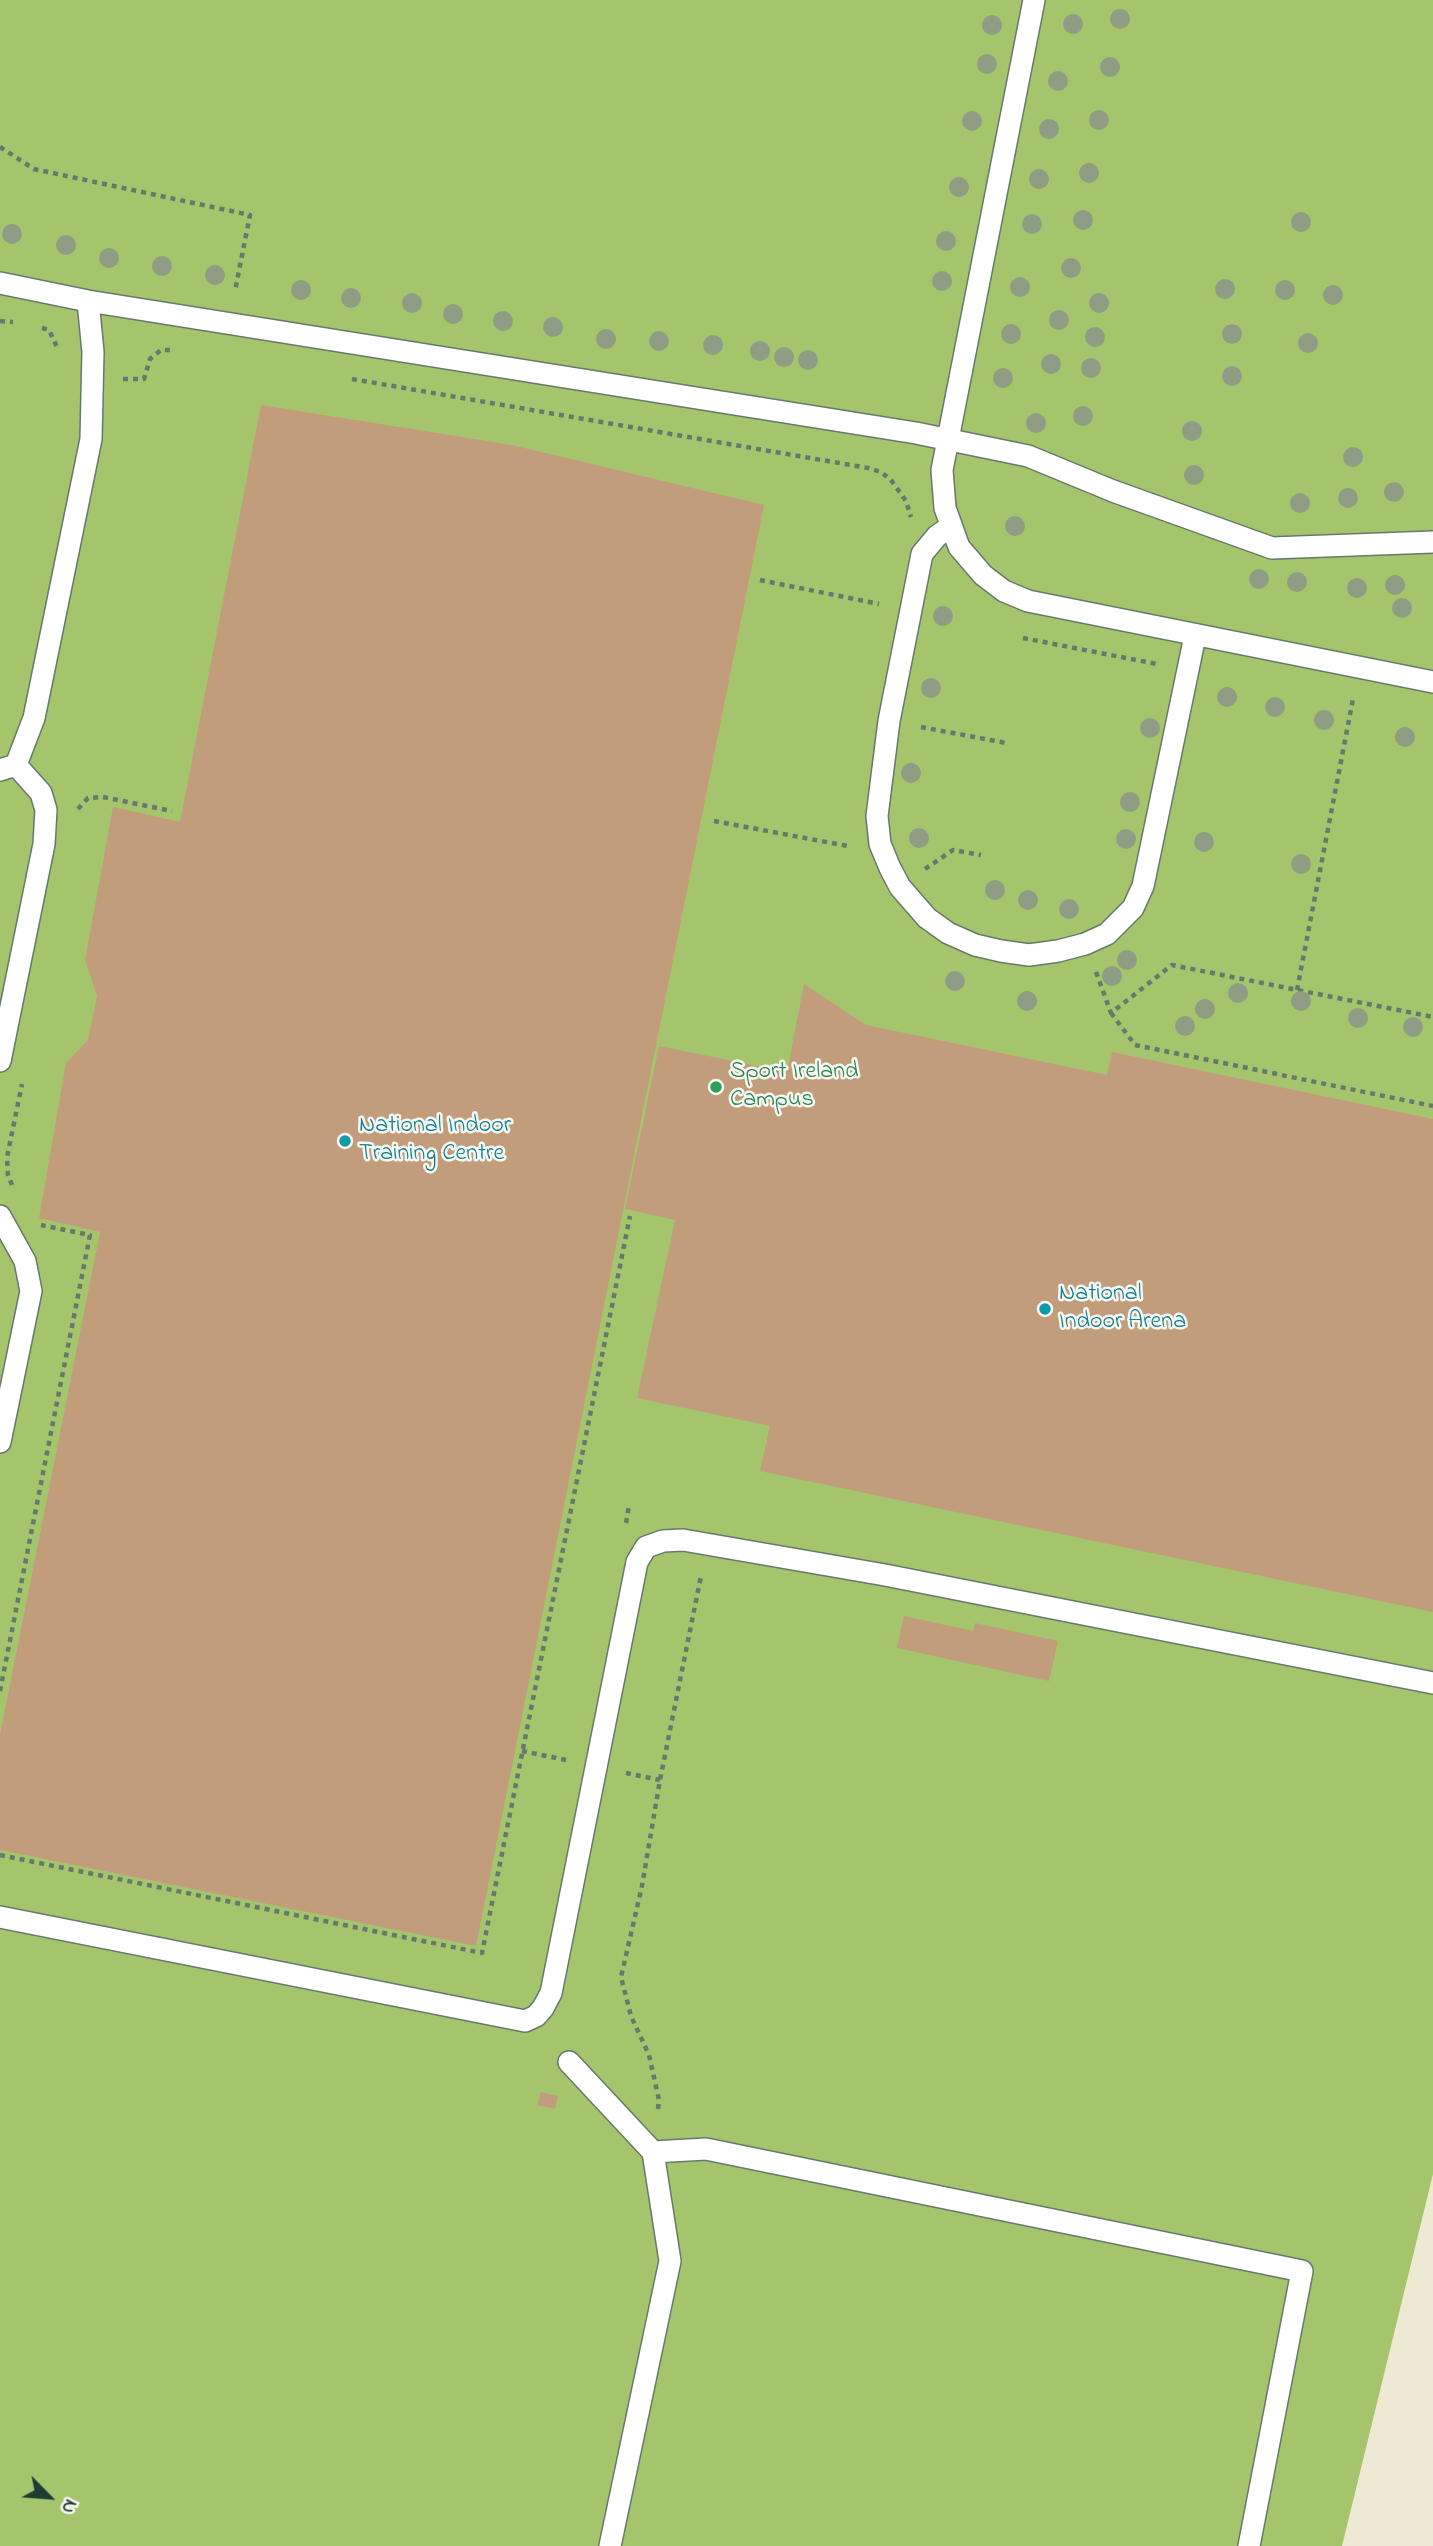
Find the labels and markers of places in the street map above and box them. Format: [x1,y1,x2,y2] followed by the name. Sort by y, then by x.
[730,1059,859,1115] place label: Sport Ireland Campus
[708,1079,724,1095] marker: Sport Ireland Campus
[359,1113,511,1169] place label: National Indoor Training Centre
[337,1133,353,1149] marker: National Indoor Training Centre
[1059,1281,1186,1337] place label: National Indoor Arena
[1037,1301,1053,1317] marker: National Indoor Arena

